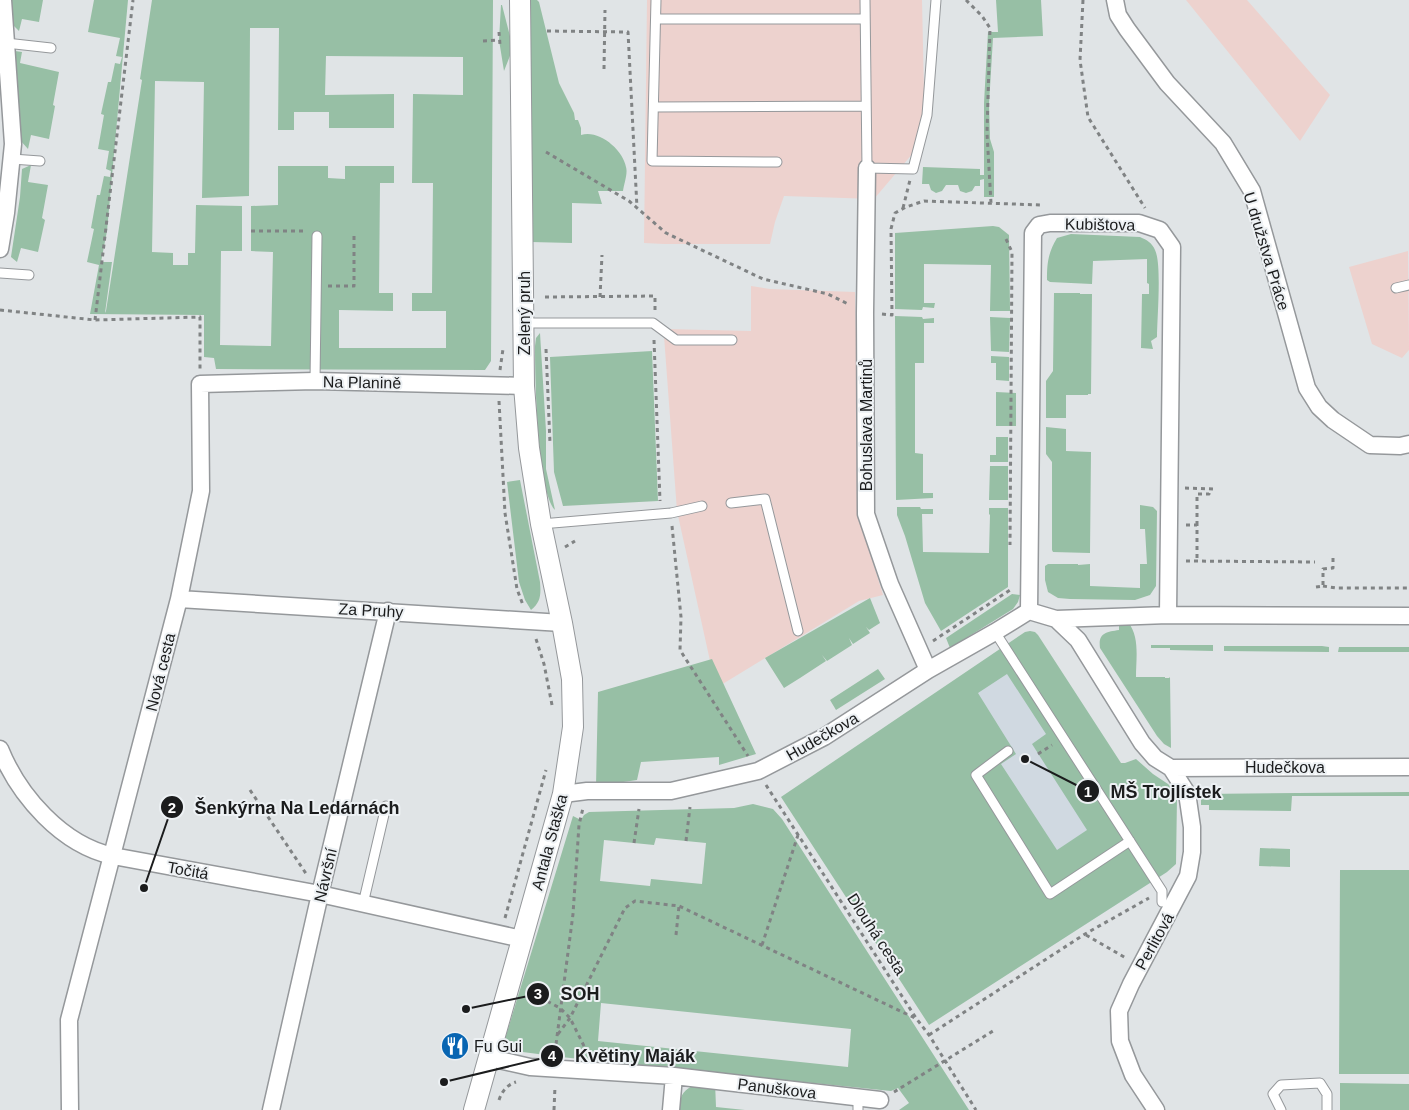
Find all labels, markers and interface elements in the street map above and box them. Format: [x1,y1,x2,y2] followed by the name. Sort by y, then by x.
[1240,190,1293,312] street label: U družstva Práce
[1065,215,1135,234] street label: Kubištova
[516,271,533,355] street label: Zelený pruh
[858,359,875,491] street label: Bohuslava Martinů
[323,373,401,392] street label: Na Planině
[338,600,404,621] street label: Za Pruhy
[143,631,178,713] street label: Nová cesta
[783,709,861,764] street label: Hudečkova
[1245,759,1325,776] street label: Hudečkova
[1076,775,1232,808] callout: MŠ Trojlístek
[1110,781,1222,802] text: MŠ Trojlístek
[1084,783,1092,800] text: 1
[160,791,410,824] callout: Šenkýrna Na Ledárnách
[528,792,570,892] street label: Antala Staška
[194,797,400,818] text: Šenkýrna Na Ledárnách
[168,799,176,816] text: 2
[311,846,340,904] street label: Návršní
[166,858,210,883] street label: Točitá
[844,890,909,978] street label: Dlouhá cesta
[1132,910,1177,973] street label: Perlitová
[526,977,610,1010] callout: SOH
[560,984,600,1004] text: SOH
[534,985,542,1002] text: 3
[440,1031,470,1061] restaurant icon: Fu Gui
[474,1038,522,1055] place label: Fu Gui
[540,1039,705,1072] callout: Květiny Maják
[575,1046,696,1066] text: Květiny Maják
[548,1047,557,1064] text: 4
[737,1075,817,1102] street label: Panuškova

